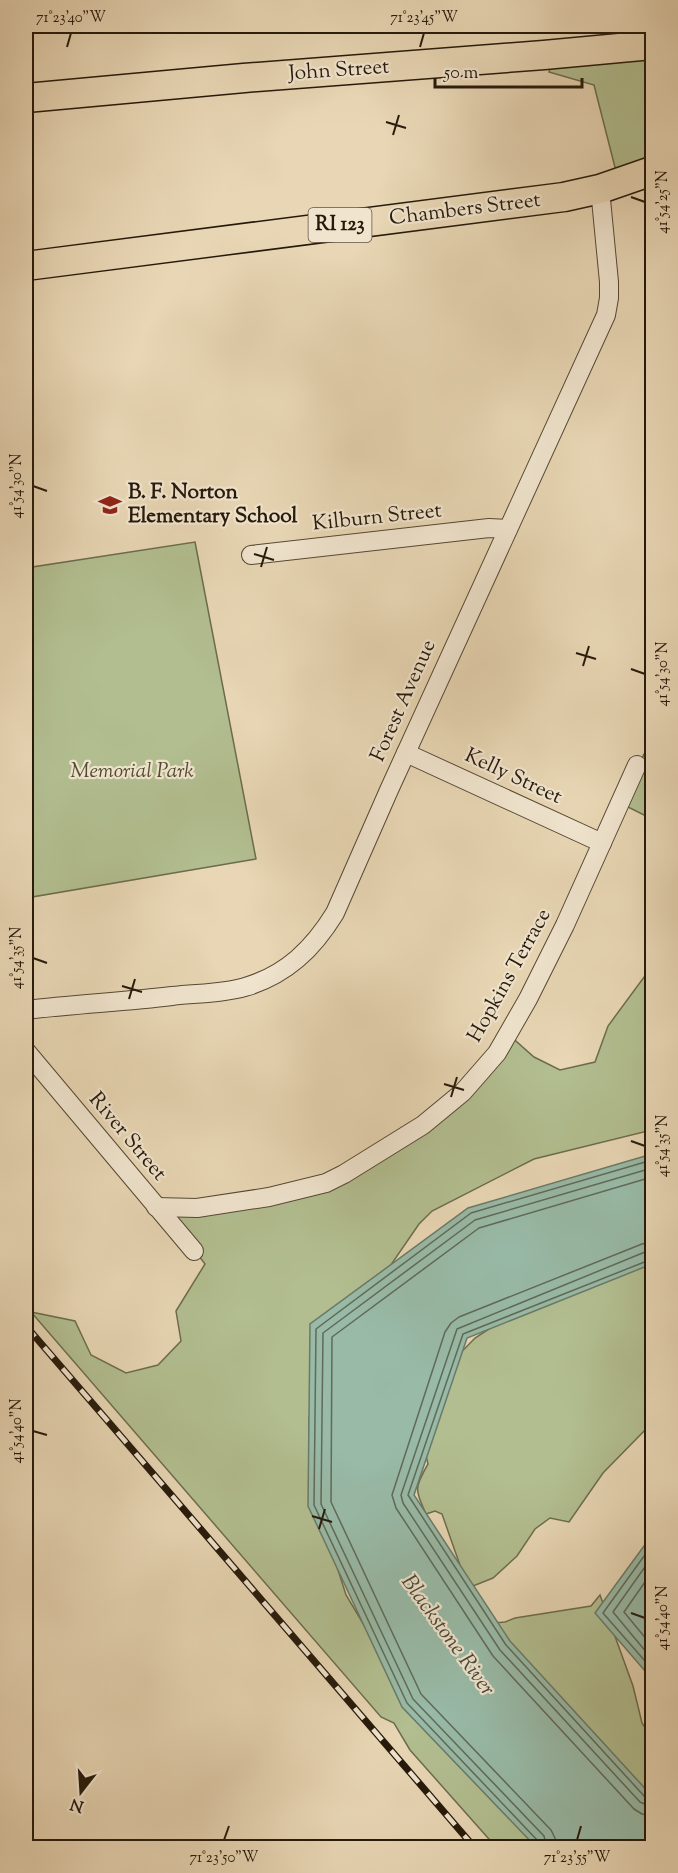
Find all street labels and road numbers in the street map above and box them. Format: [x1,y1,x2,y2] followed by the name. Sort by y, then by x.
[287,53,390,90] street label: John Street
[388,186,542,234] street label: Chambers Street
[308,208,372,242] road number: RI 123
[311,496,443,540] street label: Kilburn Street
[364,635,444,767] street label: Forest Avenue
[459,741,567,813] street label: Kelly Street
[461,904,559,1048] street label: Hopkins Terrace
[81,1086,173,1188] street label: River Street

